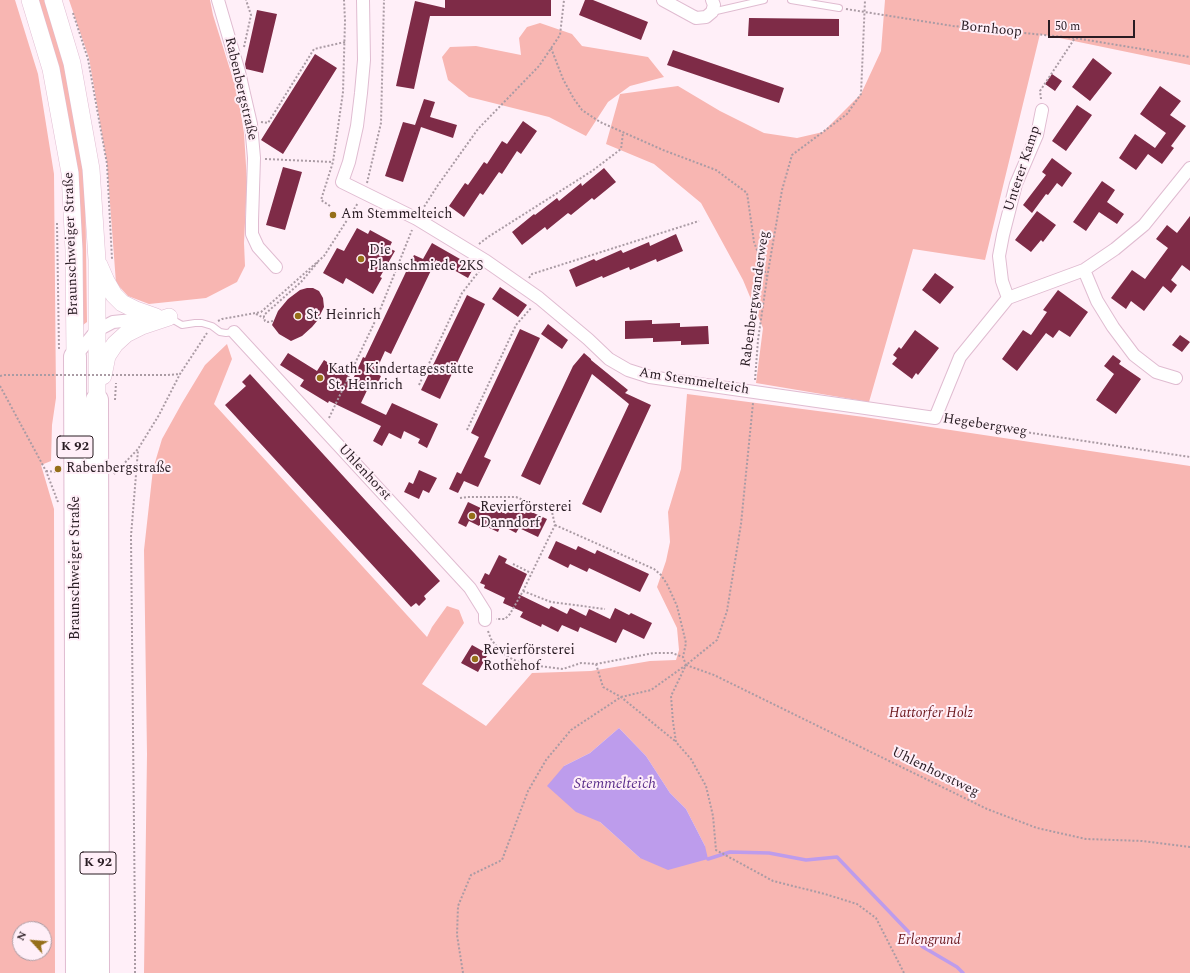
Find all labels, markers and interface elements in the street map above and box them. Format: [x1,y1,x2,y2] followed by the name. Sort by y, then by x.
[1050,12,1137,38] scale bar
[1055,17,1080,36] text: 50 m
[959,18,1023,42] street label: Bornhoop
[220,36,260,142] street label: Rabenbergstraße
[1001,124,1045,214] street label: Unterer Kamp
[61,172,83,316] street label: Braunschweiger Straße
[341,207,452,223] place label: Am Stemmelteich
[328,210,338,220] marker: Am Stemmelteich
[738,230,774,368] street label: Rabenbergwanderweg
[369,243,484,276] place label: Die Planschmiede 2KS
[356,254,366,264] marker: Die Planschmiede 2KS
[306,308,381,324] place label: St. Heinrich
[293,311,303,321] marker: St. Heinrich
[328,362,474,394] place label: Kath. Kindertagesstätte St. Heinrich
[638,365,750,399] street label: Am Stemmelteich
[315,373,325,383] marker: Kath. Kindertagesstätte St. Heinrich
[942,411,1028,441] street label: Hegebergweg
[57,436,93,458] road number: K 92
[334,441,394,505] street label: Uhlenhorst
[66,461,171,477] place label: Rabenbergstraße
[53,464,63,474] marker: Rabenbergstraße
[68,496,84,640] street label: Braunschweiger Straße
[480,500,572,532] place label: Revierförsterei Danndorf
[467,511,477,521] marker: Revierförsterei Danndorf
[483,643,575,676] place label: Revierförsterei Rothehof
[470,654,480,664] marker: Revierförsterei Rothehof
[889,706,973,722] park label: Hattorfer Holz
[888,745,982,801] street label: Uhlenhorstweg
[574,776,656,794] water label: Stemmelteich
[80,852,116,874] road number: K 92
[12,921,52,961] north arrow
[12,928,31,944] text: N
[897,933,961,949] park label: Erlengrund

